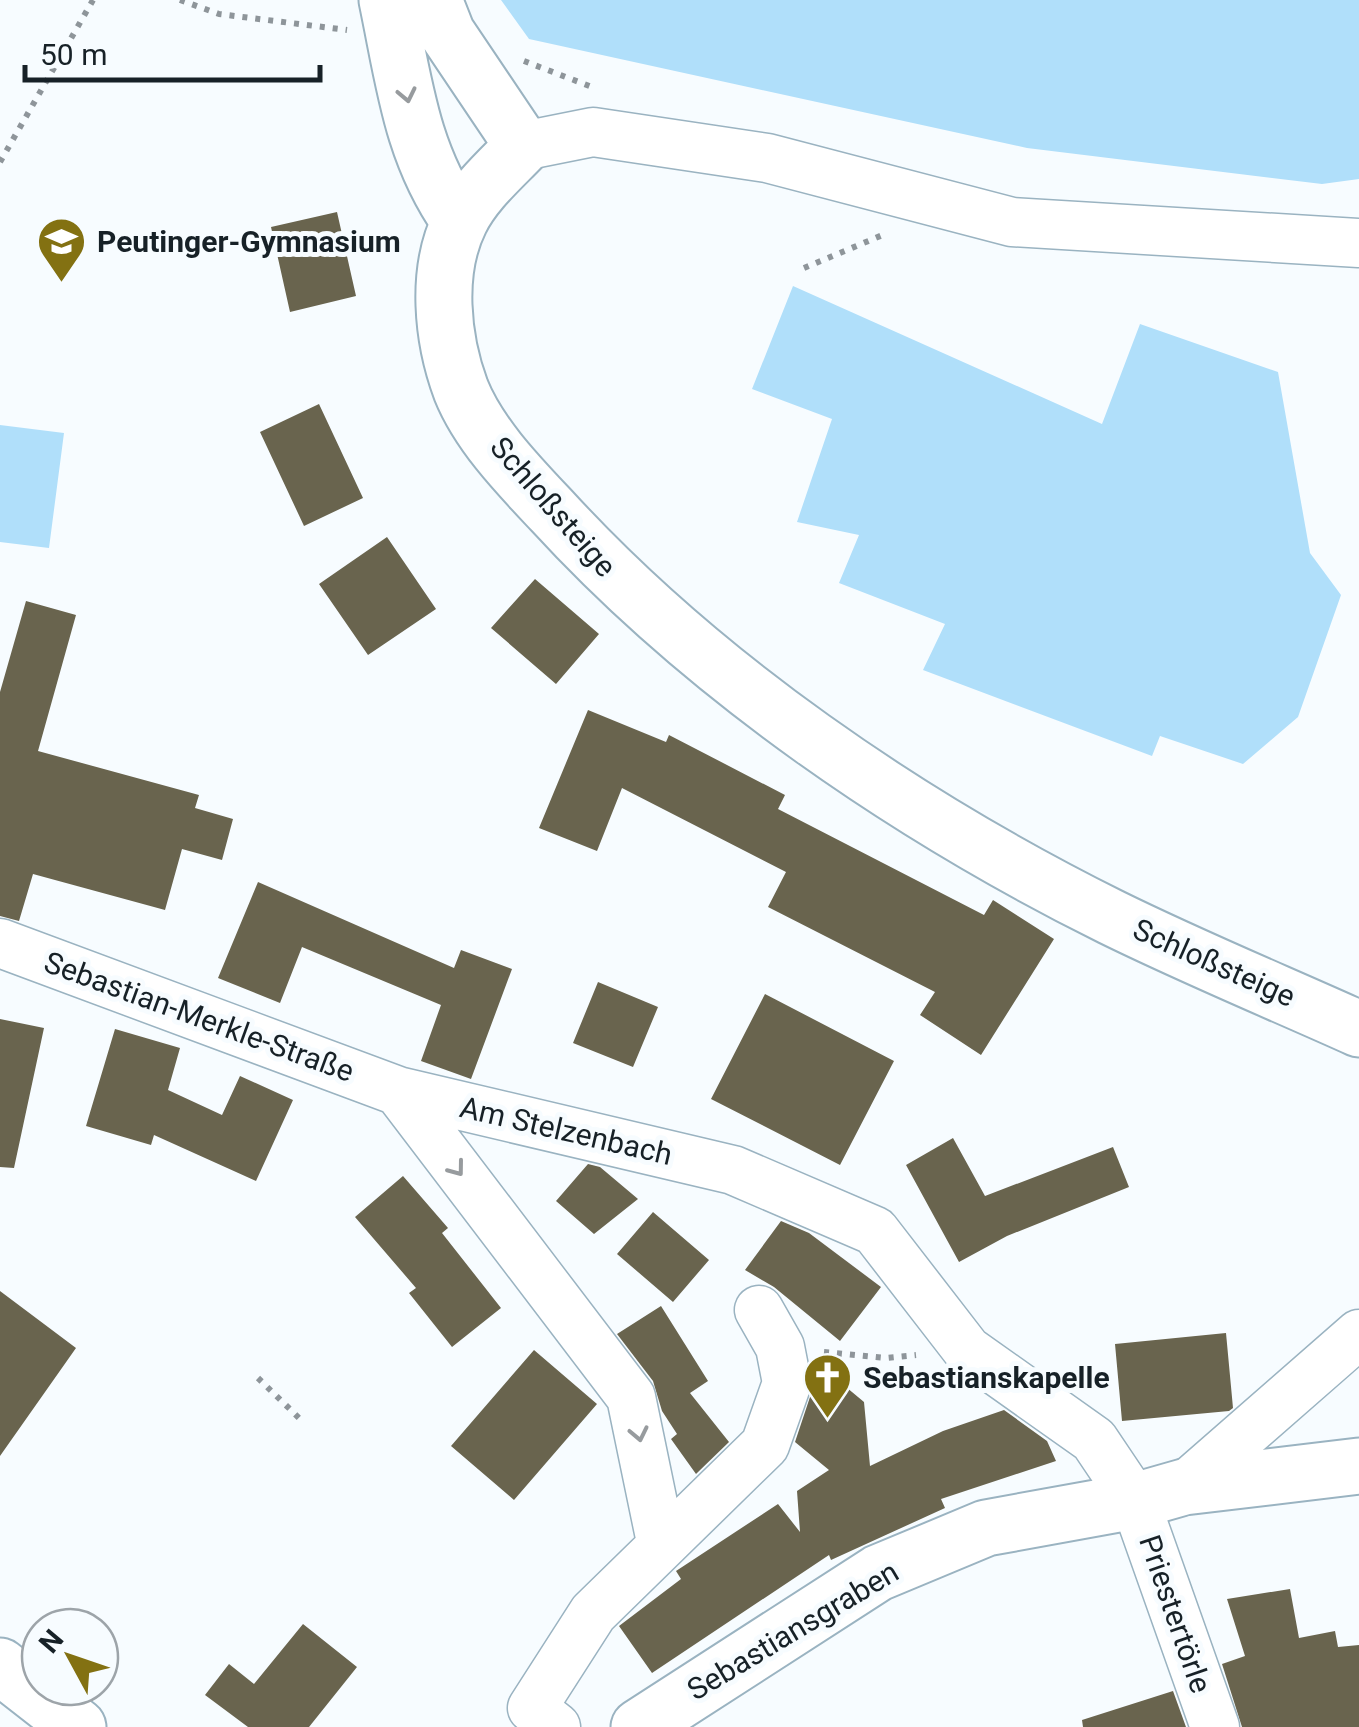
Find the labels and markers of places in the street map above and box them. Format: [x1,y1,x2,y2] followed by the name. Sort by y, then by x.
[36,216,88,284] school or university icon: Peutinger-Gymnasium
[97,224,401,259] place label: Peutinger-Gymnasium
[802,1352,854,1420] church icon: Sebastianskapelle
[863,1360,1110,1395] place label: Sebastianskapelle

